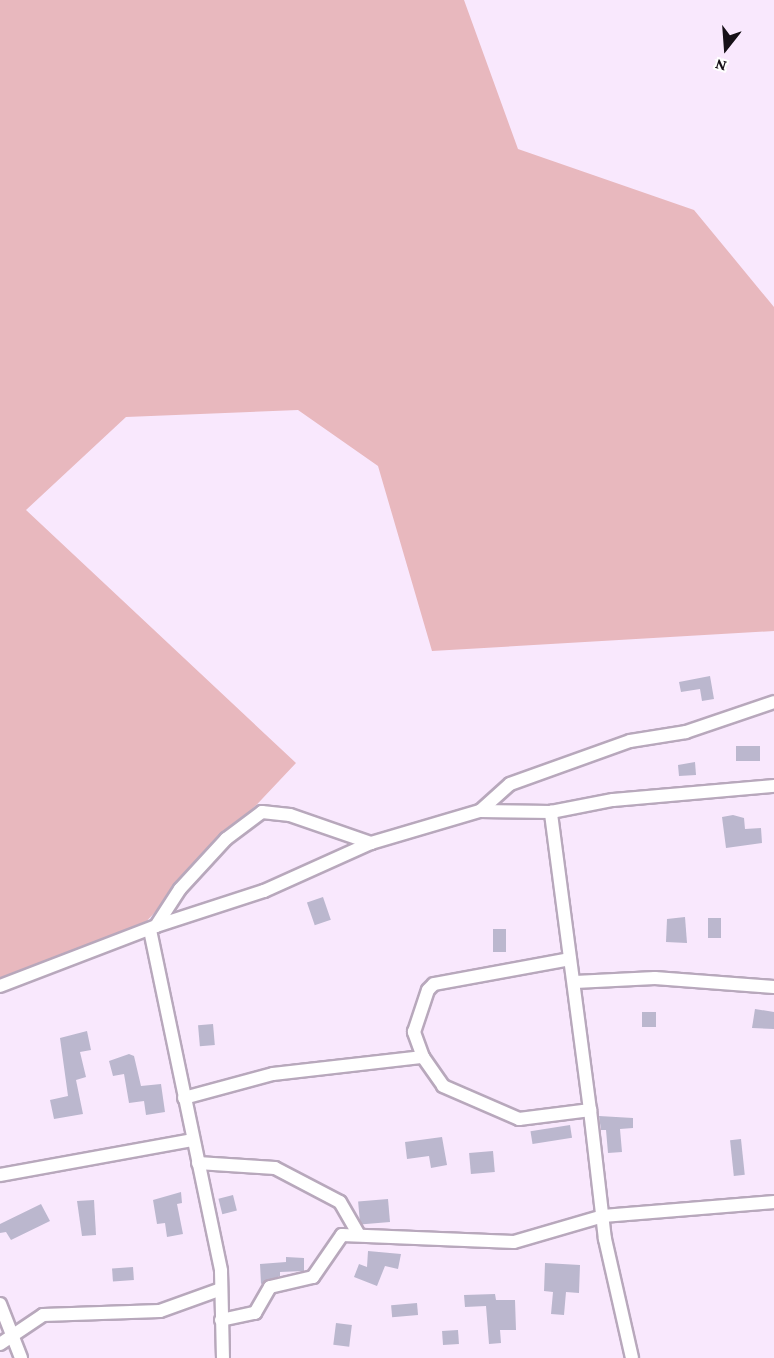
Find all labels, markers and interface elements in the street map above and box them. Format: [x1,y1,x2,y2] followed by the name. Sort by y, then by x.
[696,18,756,78] north arrow
[713,56,728,75] text: N

